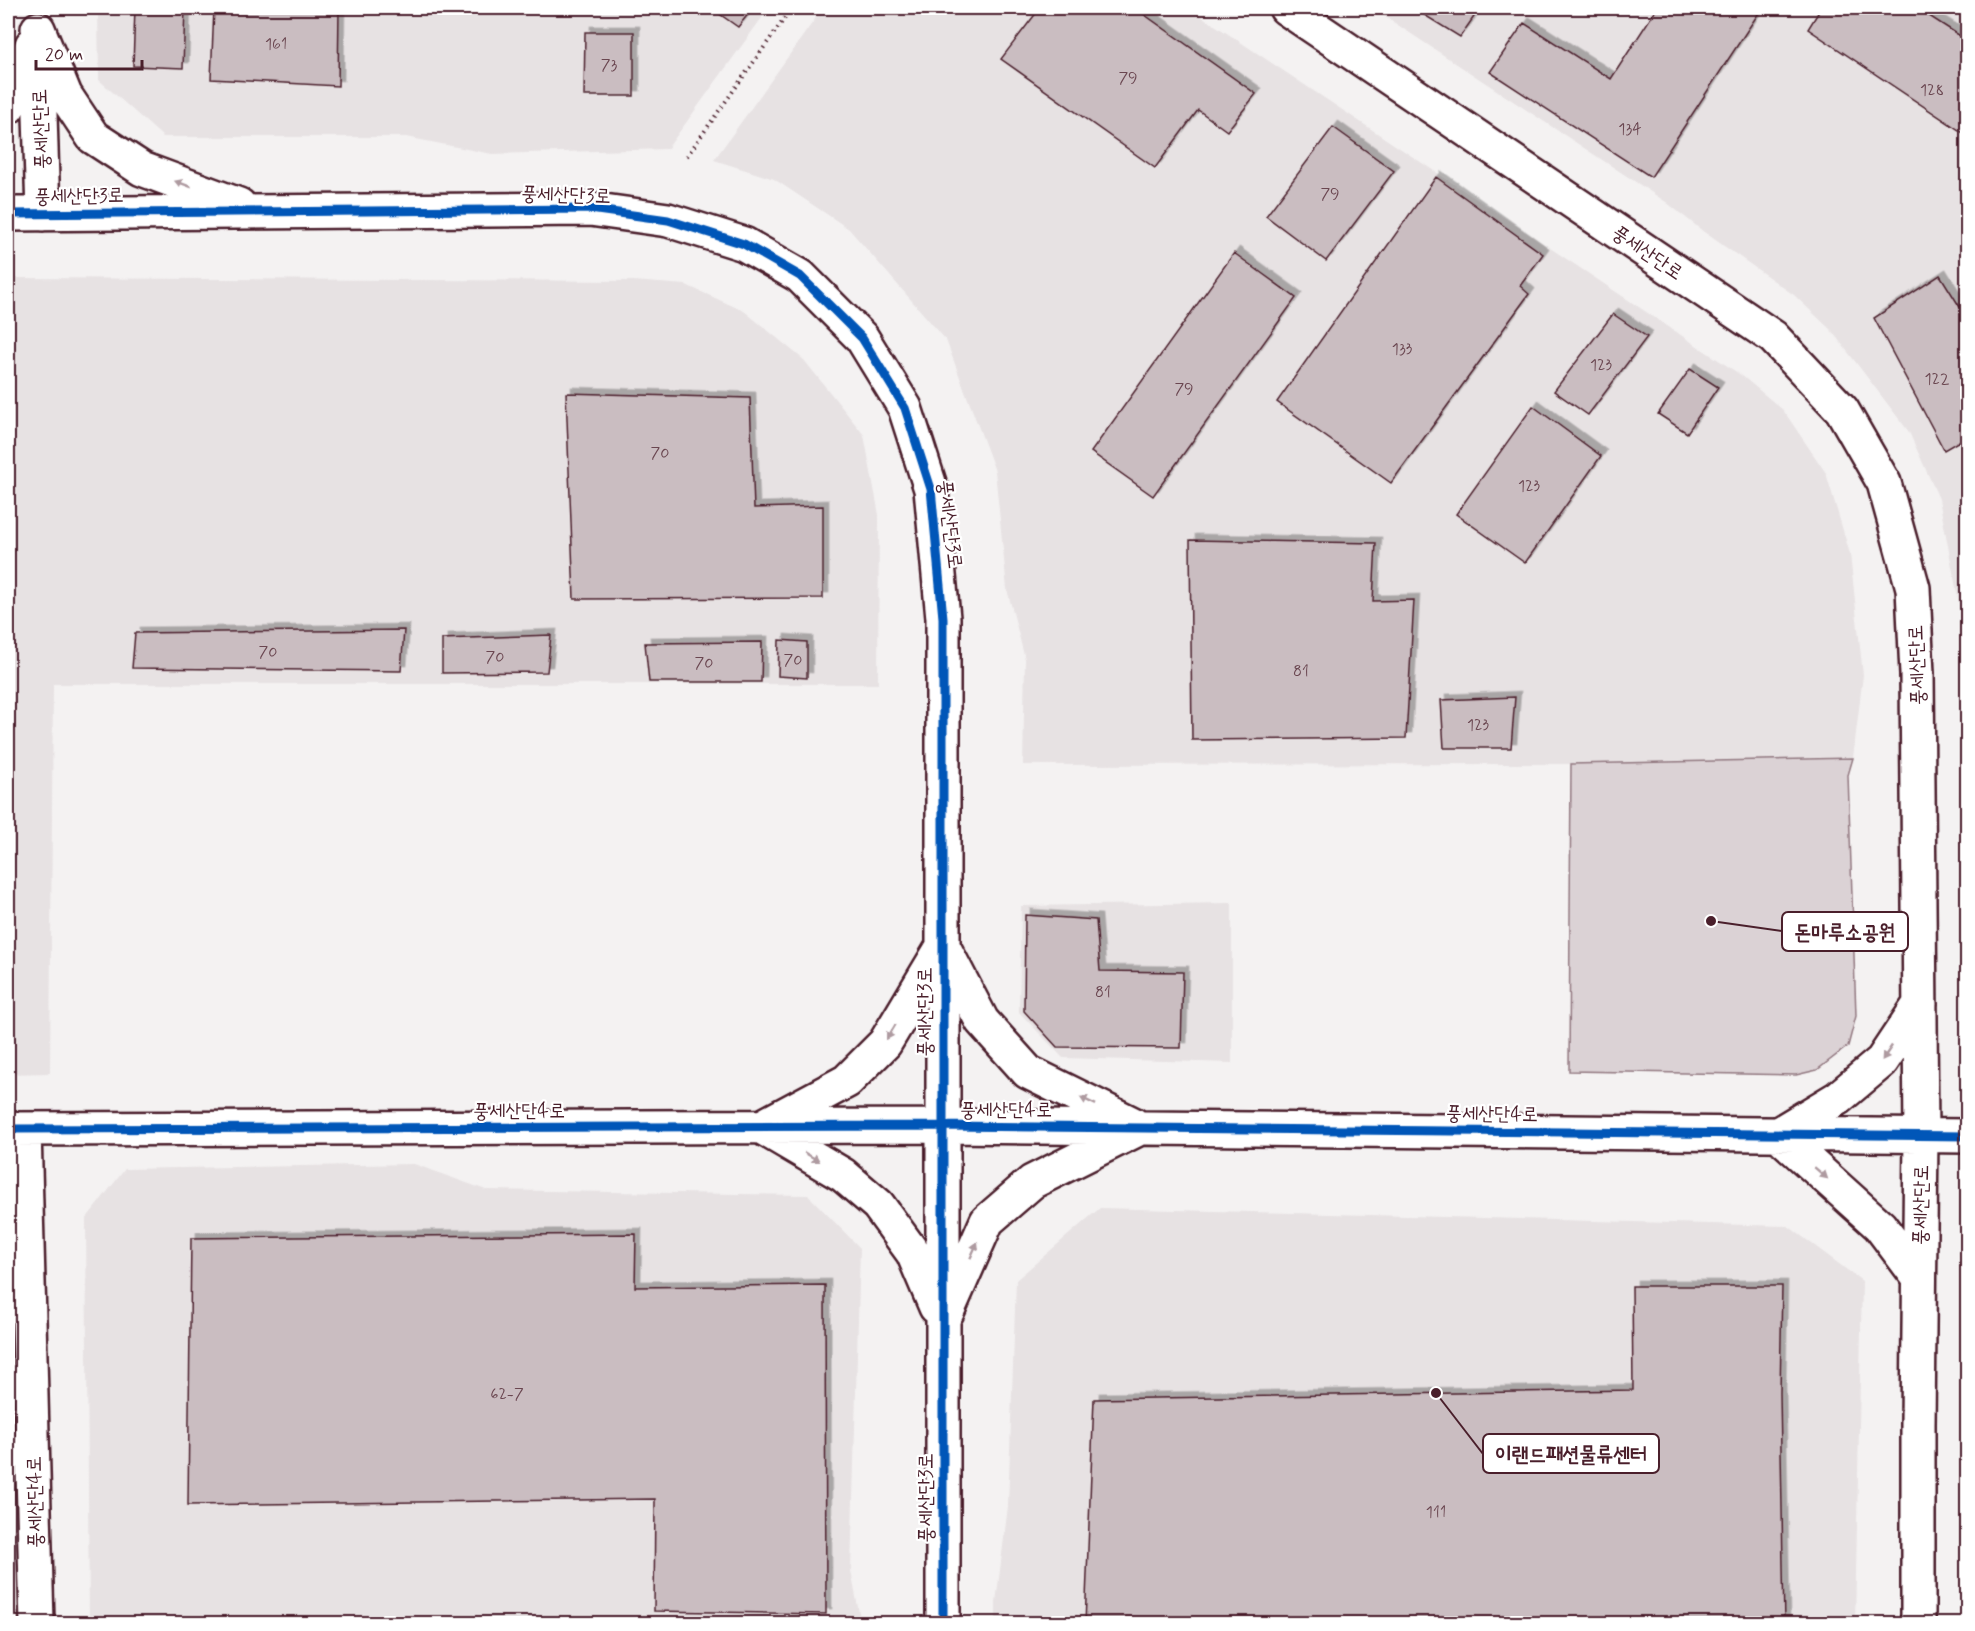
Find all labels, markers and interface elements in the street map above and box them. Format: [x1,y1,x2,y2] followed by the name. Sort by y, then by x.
[36,33,142,71] scale bar
[265,34,287,55] house number: 161
[45,43,83,67] text: 20 m
[601,55,617,76] house number: 73
[1118,68,1138,89] house number: 79
[1920,80,1944,101] house number: 128
[27,88,56,170] street label: 풍세산단로
[1618,119,1642,140] house number: 134
[174,179,192,189] one-way arrow
[521,180,611,211] street label: 풍세산단3로
[34,182,124,211] street label: 풍세산단3로
[1320,184,1340,205] house number: 79
[1606,220,1688,287] street label: 풍세산단로
[1392,339,1413,360] house number: 133
[1590,355,1613,376] house number: 123
[1924,369,1950,390] house number: 122
[1174,379,1194,400] house number: 79
[651,443,669,464] house number: 70
[1518,476,1541,497] house number: 123
[931,478,968,570] street label: 풍세산단3로
[1903,624,1932,706] street label: 풍세산단로
[259,642,277,663] house number: 70
[486,647,504,668] house number: 70
[784,650,802,671] house number: 70
[695,653,713,674] house number: 70
[1293,661,1309,682] house number: 81
[1467,715,1490,736] house number: 123
[1782,912,1908,951] callout: 돈마루소공원
[1794,919,1896,947] text: 돈마루소공원
[912,967,939,1057] street label: 풍세산단3로
[1095,982,1111,1003] house number: 81
[886,1024,896,1041] one-way arrow
[1882,1045,1893,1061] one-way arrow
[960,1097,1052,1124] street label: 풍세산단4로
[1079,1097,1096,1106] one-way arrow
[473,1098,565,1125] street label: 풍세산단4로
[1446,1100,1538,1129] street label: 풍세산단4로
[804,1151,820,1162] one-way arrow
[1907,1165,1936,1245] street label: 풍세산단로
[1814,1166,1829,1180] one-way arrow
[970,1241,979,1259] one-way arrow
[490,1384,524,1405] house number: 62-7
[1483,1434,1659,1473] callout: 이랜드패션물류센터
[1495,1441,1647,1469] text: 이랜드패션물류센터
[913,1453,940,1543] street label: 풍세산단3로
[21,1456,50,1548] street label: 풍세산단4로
[1426,1502,1446,1523] house number: 111

